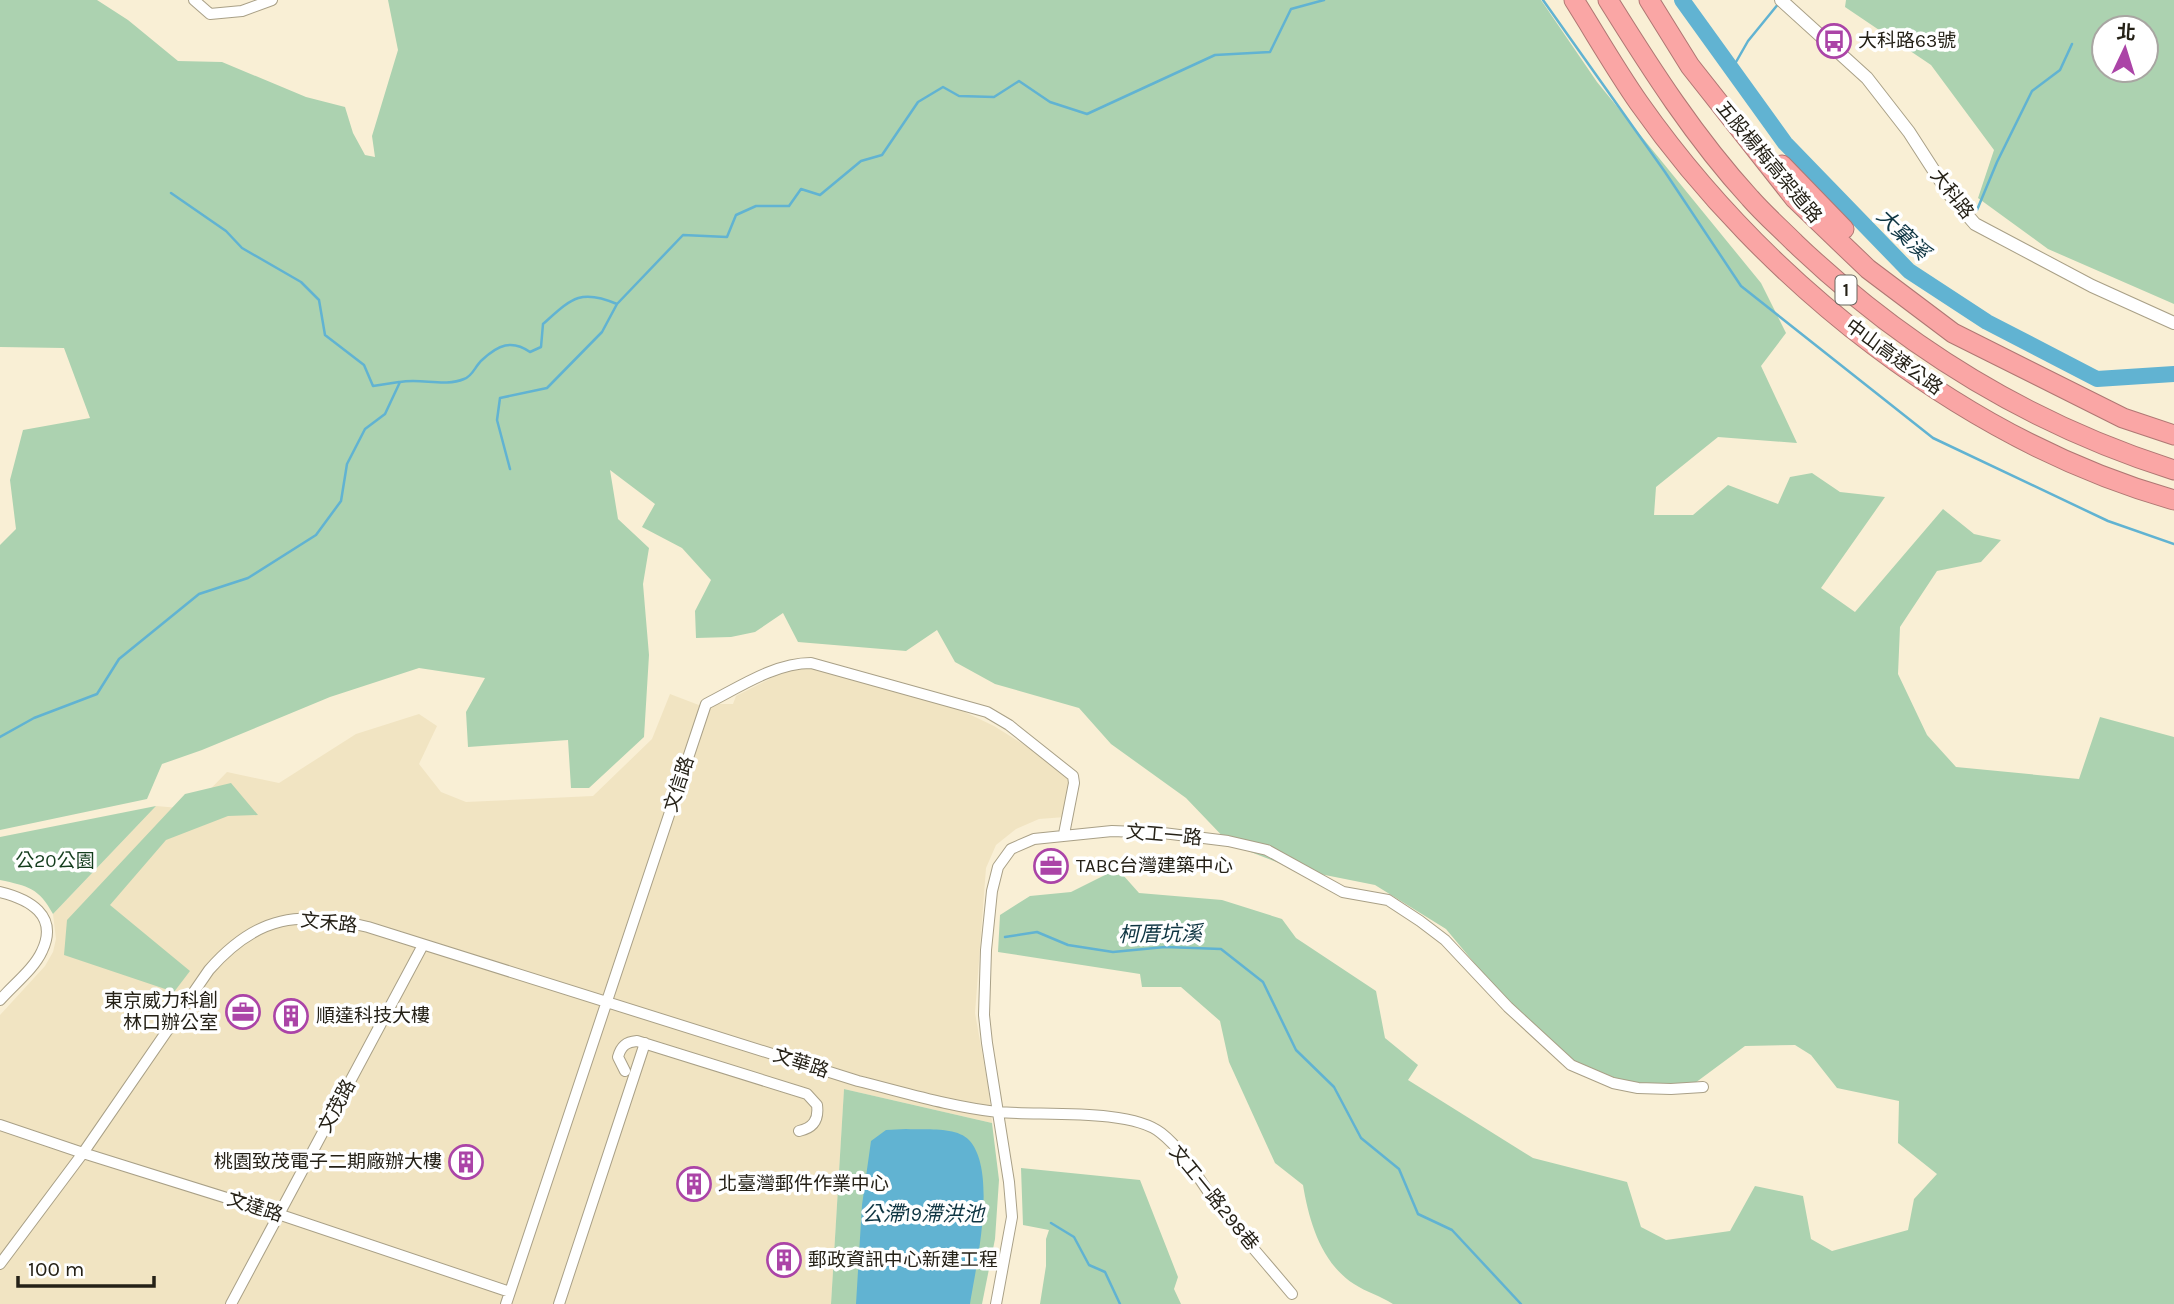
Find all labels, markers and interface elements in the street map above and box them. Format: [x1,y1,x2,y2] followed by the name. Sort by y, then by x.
[2090,14,2160,84] north arrow
[2116,21,2136,45] text: 北
[1815,22,1853,60] bus stop icon: 大科路63號
[1858,30,1956,52] place label: 大科路63號
[1712,97,1826,227] street label: 五股楊梅高架道路
[1926,165,1978,223] street label: 大科路
[1872,203,1936,267] water label: 大窠溪
[1836,276,1856,304] road number: 1
[1841,315,1947,399] street label: 中山高速公路
[660,753,698,815] street label: 文信路
[1125,821,1203,849] street label: 文工一路
[1032,847,1070,885] office icon: TABC台灣建築中心
[15,850,95,872] park label: 公20公園
[1076,855,1233,877] place label: TABC台灣建築中心
[299,909,359,937] street label: 文禾路
[1118,921,1205,947] water label: 柯厝坑溪
[104,990,218,1034] place label: 東京威力科創 林口辦公室
[224,993,262,1031] office icon: 東京威力科創 林口辦公室
[272,997,310,1035] building icon: 順達科技大樓
[316,1005,430,1027] place label: 順達科技大樓
[770,1044,832,1082] street label: 文華路
[314,1076,360,1136] street label: 文茂路
[1165,1141,1263,1255] street label: 文工一路298巷
[447,1143,485,1181] building icon: 桃園致茂電子二期廠辦大樓
[214,1151,442,1173] place label: 桃園致茂電子二期廠辦大樓
[675,1165,713,1203] building icon: 北臺灣郵件作業中心
[718,1173,889,1195] place label: 北臺灣郵件作業中心
[224,1188,286,1226] street label: 文達路
[862,1202,986,1226] water label: 公滯19滯洪池
[765,1241,803,1279] building icon: 郵政資訊中心新建工程
[18,1244,154,1288] scale bar
[808,1249,998,1271] place label: 郵政資訊中心新建工程
[28,1257,85,1281] text: 100 m

